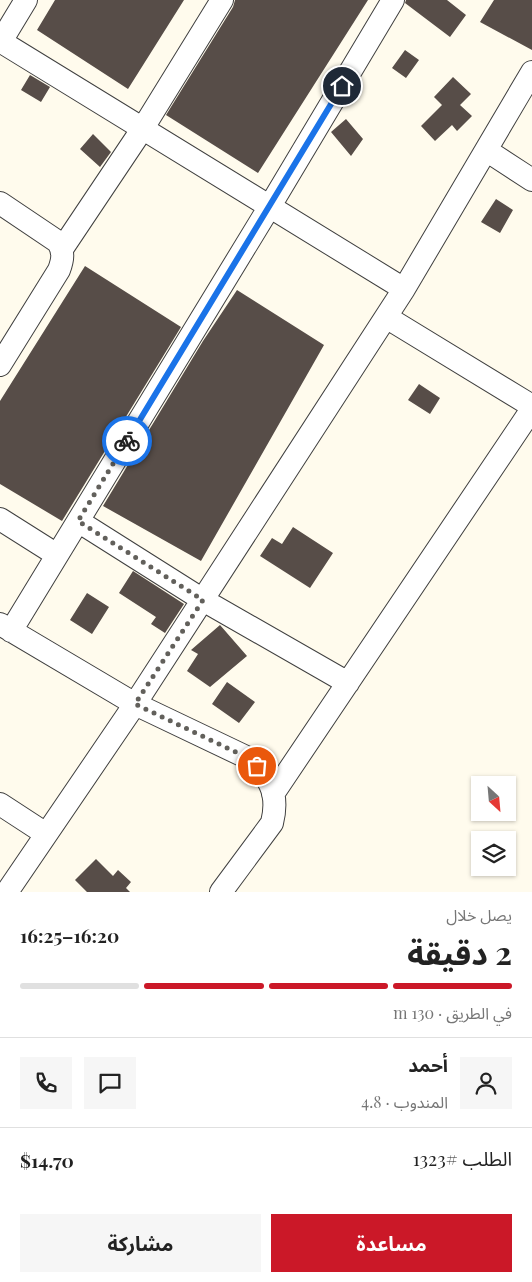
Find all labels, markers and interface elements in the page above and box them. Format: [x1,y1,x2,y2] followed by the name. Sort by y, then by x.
[321,65,363,107] pin
[328,72,356,100] icon: home
[102,416,152,466] courier
[113,427,141,455] icon: bike
[236,745,278,787] pin
[243,752,271,780] icon: bag
[471,776,516,821] north arrow
[471,776,516,876] map controls
[471,831,516,876] button: layers
[446,904,512,925] text: يصل خلال
[20,922,119,948] text: 16:20–16:25
[407,930,512,973] text: 2 دقيقة
[393,1002,512,1023] text: في الطريق · 130 m
[408,1051,448,1077] text: أحمد
[20,1057,72,1109] button: phone
[84,1057,136,1109] button: chat
[460,1057,512,1109] button: person
[361,1091,448,1112] text: المندوب · 4.8
[413,1145,512,1171] text: الطلب #1323
[20,1147,74,1173] text: $14.70
[20,1214,261,1272] button: مشاركة
[271,1214,512,1272] button: مساعدة

